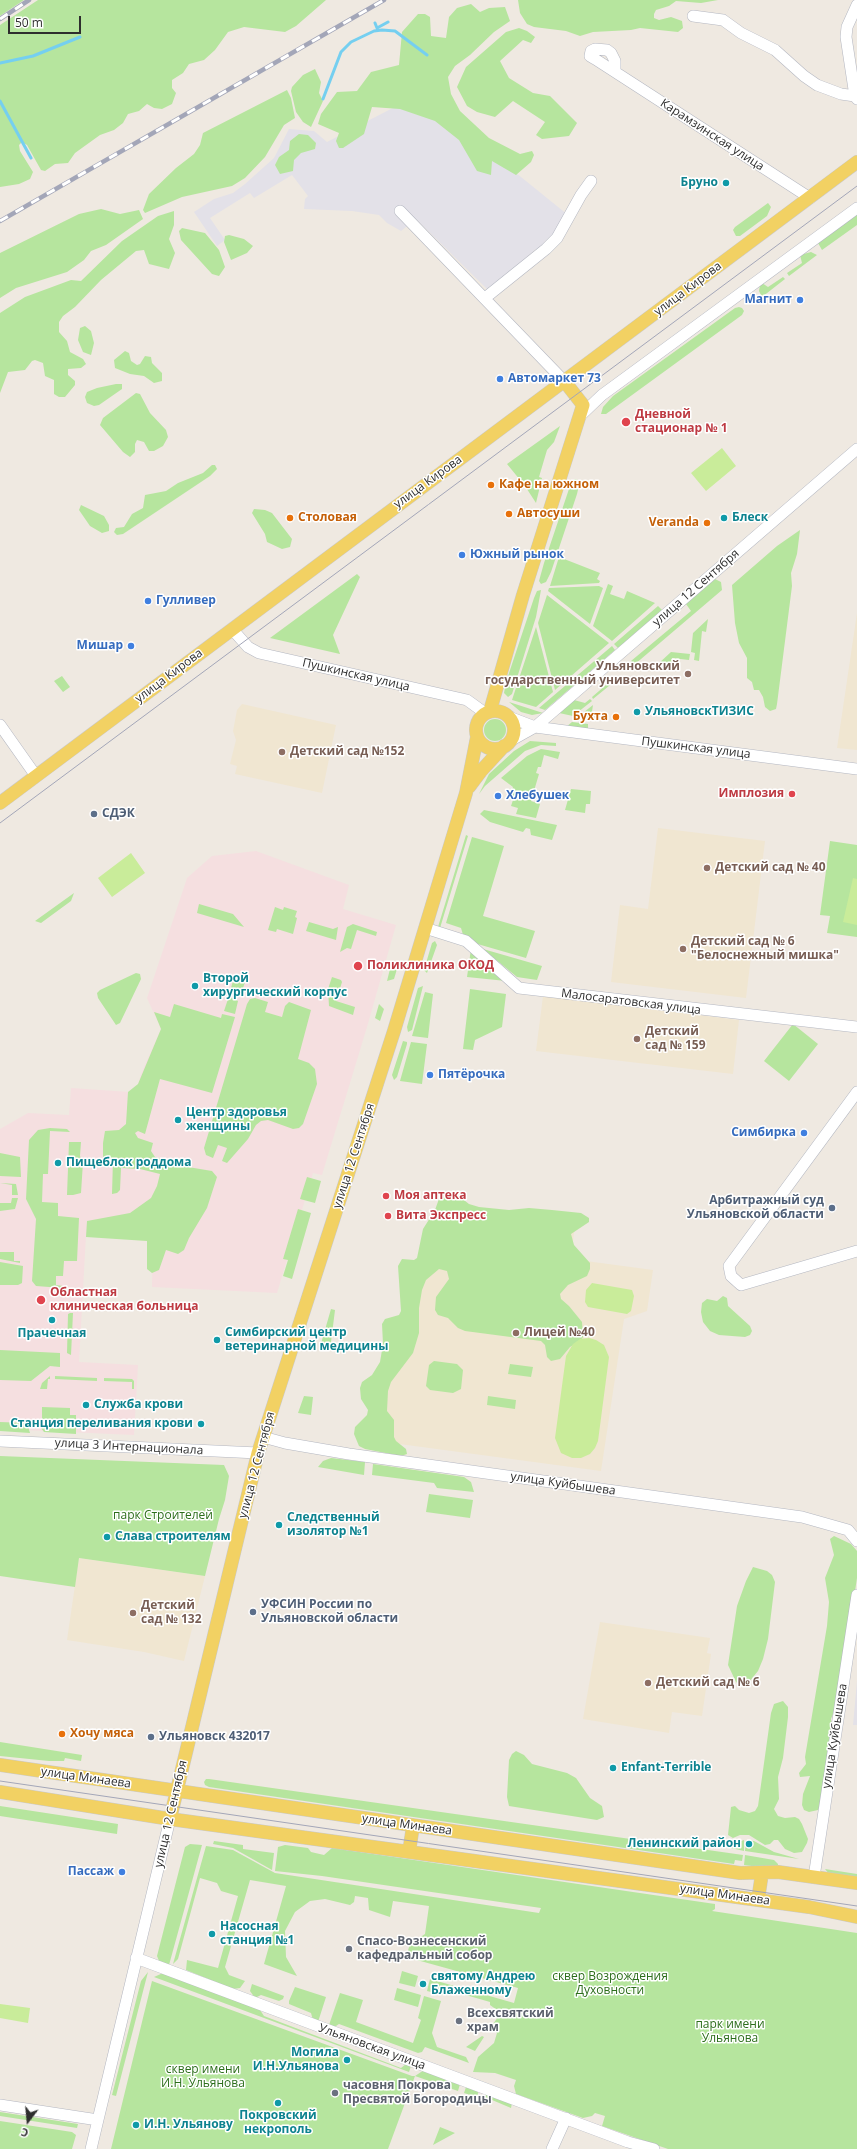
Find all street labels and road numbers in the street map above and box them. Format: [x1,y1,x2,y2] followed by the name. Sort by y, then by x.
[657,96,767,174] street label: Карамзинская улица
[651,259,725,319] street label: улица Кирова
[391,452,465,512] street label: улица Кирова
[650,546,742,630] street label: улица 12 Сентября
[132,646,206,706] street label: улица Кирова
[301,656,411,694] street label: Пушкинская улица
[641,734,751,762] street label: Пушкинская улица
[560,986,702,1018] street label: Малосаратовская улица
[330,1101,378,1211] street label: улица 12 Сентября
[236,1410,278,1520] street label: улица 12 Сентября
[54,1436,204,1458] street label: улица 3 Интернационала
[509,1469,617,1499] street label: улица Куйбышева
[820,1682,850,1790] street label: улица Куйбышева
[152,1759,190,1869] street label: улица 12 Сентября
[40,1765,132,1791] street label: улица Минаева
[361,1812,453,1838] street label: улица Минаева
[679,1882,771,1908] street label: улица Минаева
[317,2021,427,2073] street label: Ульяновская улица

